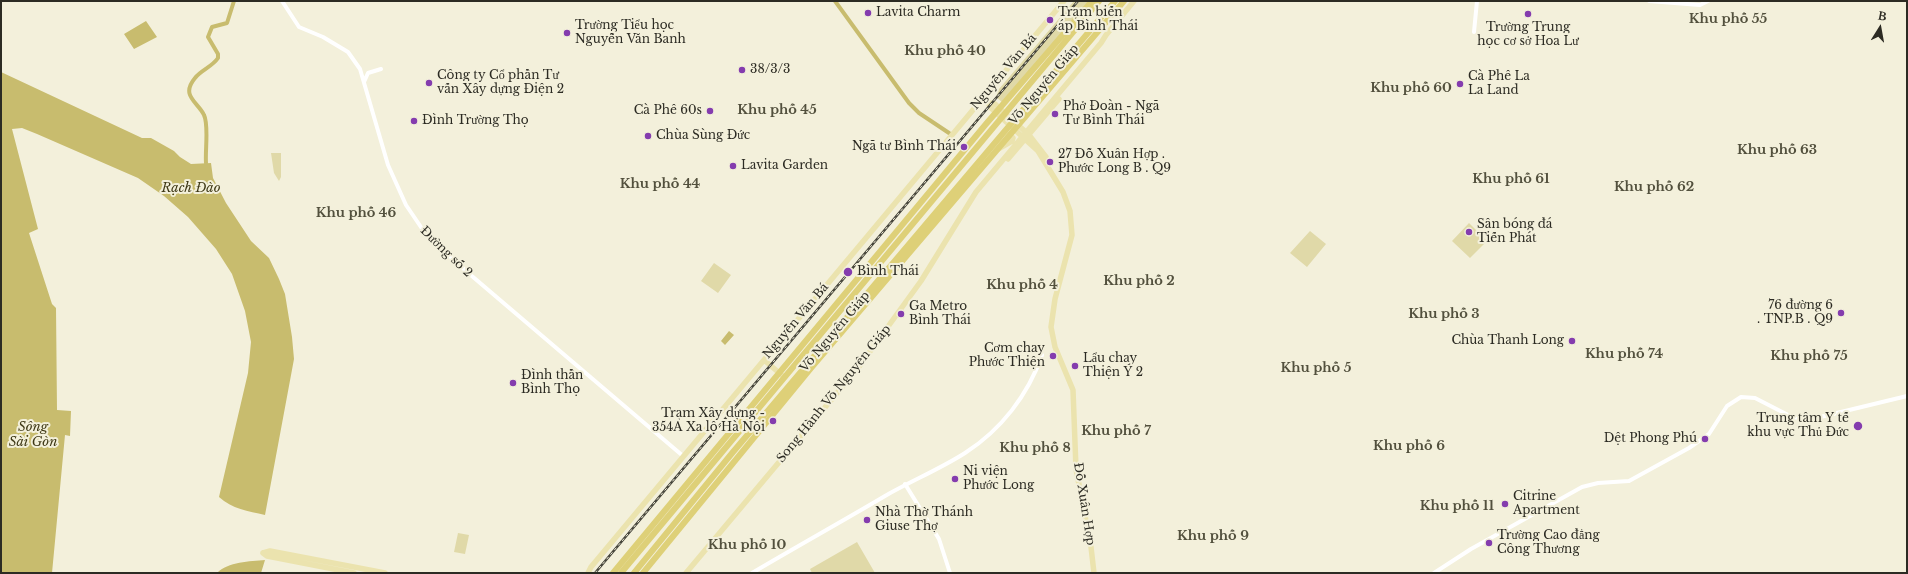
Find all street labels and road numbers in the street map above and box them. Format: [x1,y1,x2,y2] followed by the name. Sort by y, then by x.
[968,31,1040,113] street label: Nguyễn Văn Bá
[1006,42,1082,128] street label: Võ Nguyên Giáp
[417,224,475,280] street label: Đường số 2
[760,280,832,362] street label: Nguyễn Văn Bá
[797,289,873,375] street label: Võ Nguyên Giáp
[774,322,894,466] street label: Song Hành Võ Nguyên Giáp
[1070,462,1098,546] street label: Đỗ Xuân Hợp

